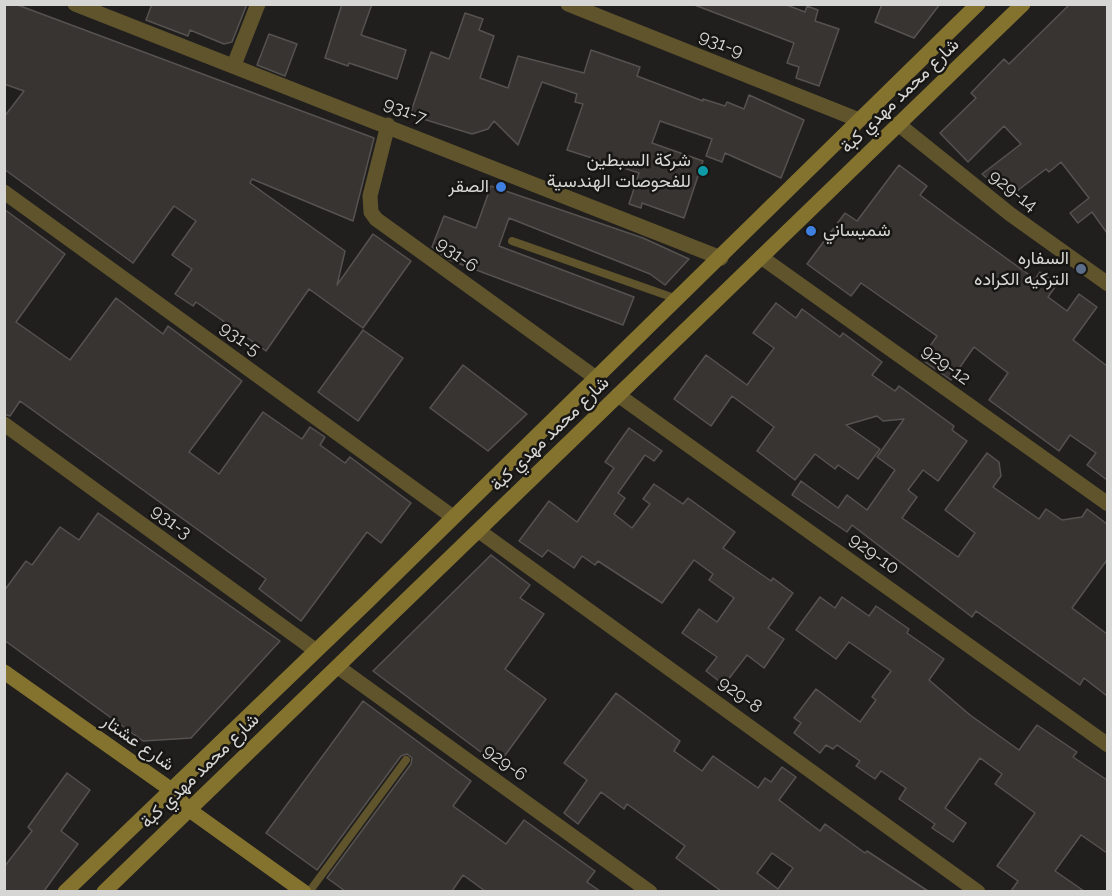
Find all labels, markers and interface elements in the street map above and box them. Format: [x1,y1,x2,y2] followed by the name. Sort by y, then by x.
[696,25,746,63] street label: 931-9
[836,34,964,158] street label: شارع محمد مهدي كبة
[380,93,430,129] street label: 931-7
[547,150,691,192] place label: شركة السبطين للفحوصات الهندسية
[696,164,710,178] marker: شركة السبطين للفحوصات الهندسية
[984,165,1042,217] street label: 929-14
[448,176,489,198] place label: الصقر
[494,180,508,194] marker: الصقر
[823,220,891,242] place label: شميساني
[804,224,818,238] marker: شميساني
[432,233,482,277] street label: 931-6
[974,248,1069,290] place label: السفاره التركيه الكراده
[1074,262,1088,276] marker: السفاره التركيه الكراده
[215,317,265,361] street label: 931-5
[917,340,975,390] street label: 929-12
[486,372,614,496] street label: شارع محمد مهدي كبة
[147,500,195,544] street label: 931-3
[845,529,903,579] street label: 929-10
[714,672,766,718] street label: 929-8
[136,709,264,833] street label: شارع محمد مهدي كبة
[98,710,178,776] street label: شارع عشتار
[479,740,531,786] street label: 929-6

